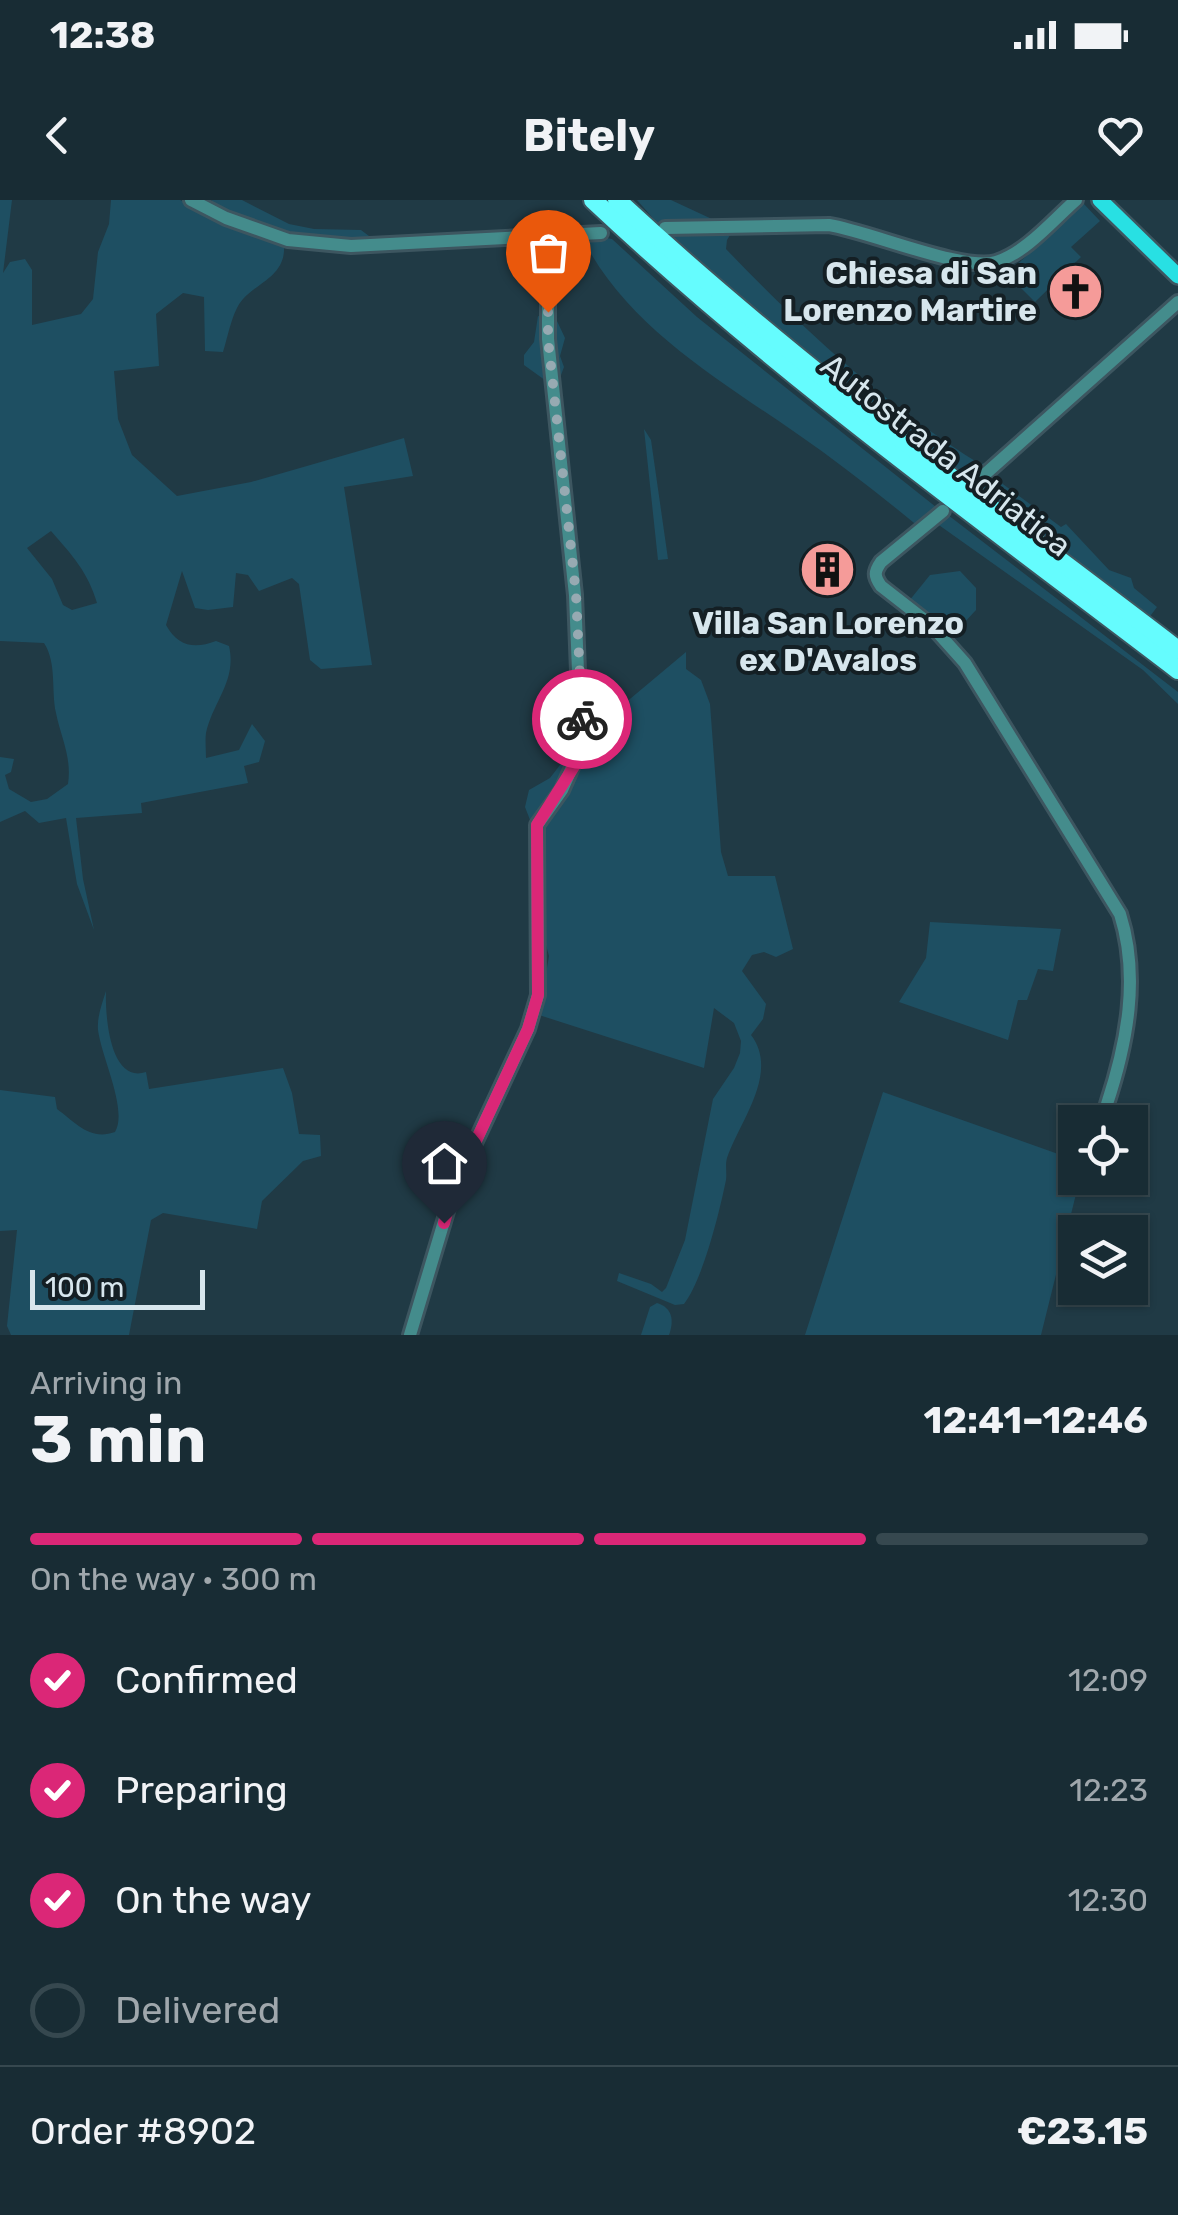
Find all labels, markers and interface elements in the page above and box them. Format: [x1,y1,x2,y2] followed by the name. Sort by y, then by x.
[50,12,155,58] text: 12:38
[30,108,85,163] icon: back
[1093,108,1148,163] icon: heart
[523,109,655,162] text: Bitely
[506,210,591,313] pin
[521,225,576,280] icon: bag
[783,254,1037,329] place label: Chiesa di San Lorenzo Martire
[1046,261,1106,321] church icon: Chiesa di San Lorenzo Martire
[813,346,1079,564] street label: Autostrada Adriatica
[798,539,858,599] building icon: Villa San Lorenzo ex D'Avalos
[692,604,964,679] place label: Villa San Lorenzo ex D'Avalos
[532,669,632,769] courier
[555,692,610,747] icon: bike
[1058,1105,1148,1305] map controls
[1058,1105,1148,1195] button: locate
[402,1121,487,1224] pin
[417,1136,472,1191] icon: home
[1058,1215,1148,1305] button: layers
[30,1265,205,1310] scale bar
[45,1271,124,1304] text: 100 m
[30,1364,182,1402] text: Arriving in
[924,1397,1148,1443] text: 12:41–12:46
[30,1401,207,1478] text: 3 min
[30,1560,317,1598] text: On the way · 300 m
[30,1653,85,1708] icon: check
[115,1657,298,1703] text: Confirmed
[1068,1661,1148,1699] text: 12:09
[30,1763,85,1818] icon: check
[115,1767,288,1813] text: Preparing
[1069,1771,1148,1809] text: 12:23
[30,1873,85,1928] icon: check
[115,1877,311,1923] text: On the way
[1068,1881,1148,1919] text: 12:30
[115,1987,280,2033] text: Delivered
[30,2108,256,2154] text: Order #8902
[1017,2108,1148,2154] text: €23.15

